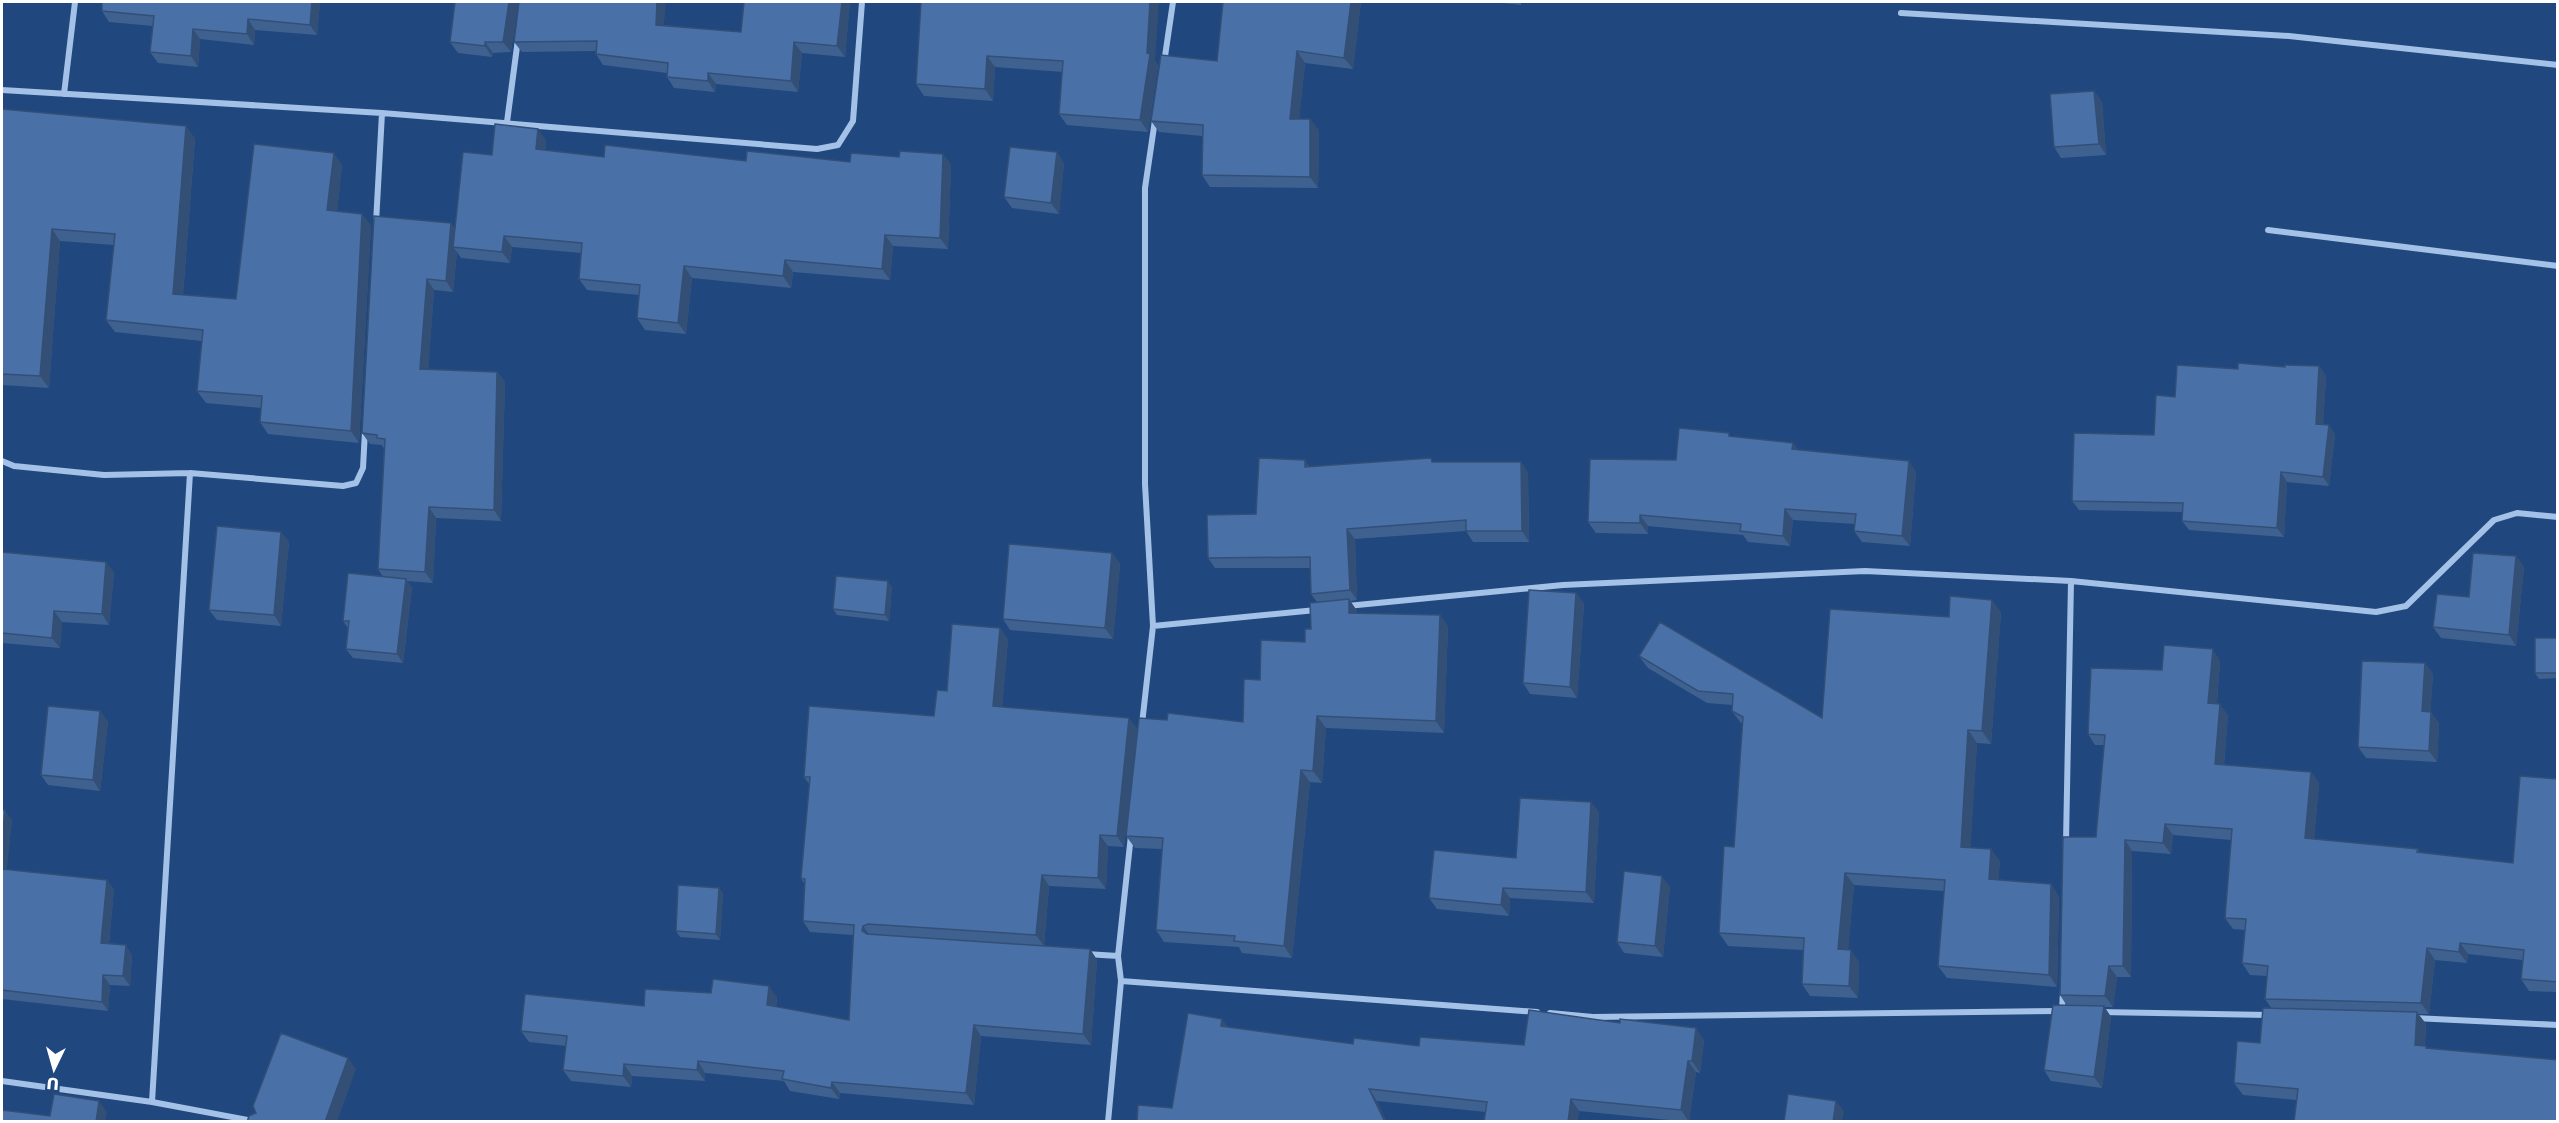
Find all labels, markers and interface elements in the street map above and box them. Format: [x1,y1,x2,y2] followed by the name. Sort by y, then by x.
[24,1039,84,1099] north arrow
[45,1073,60,1093] text: U

